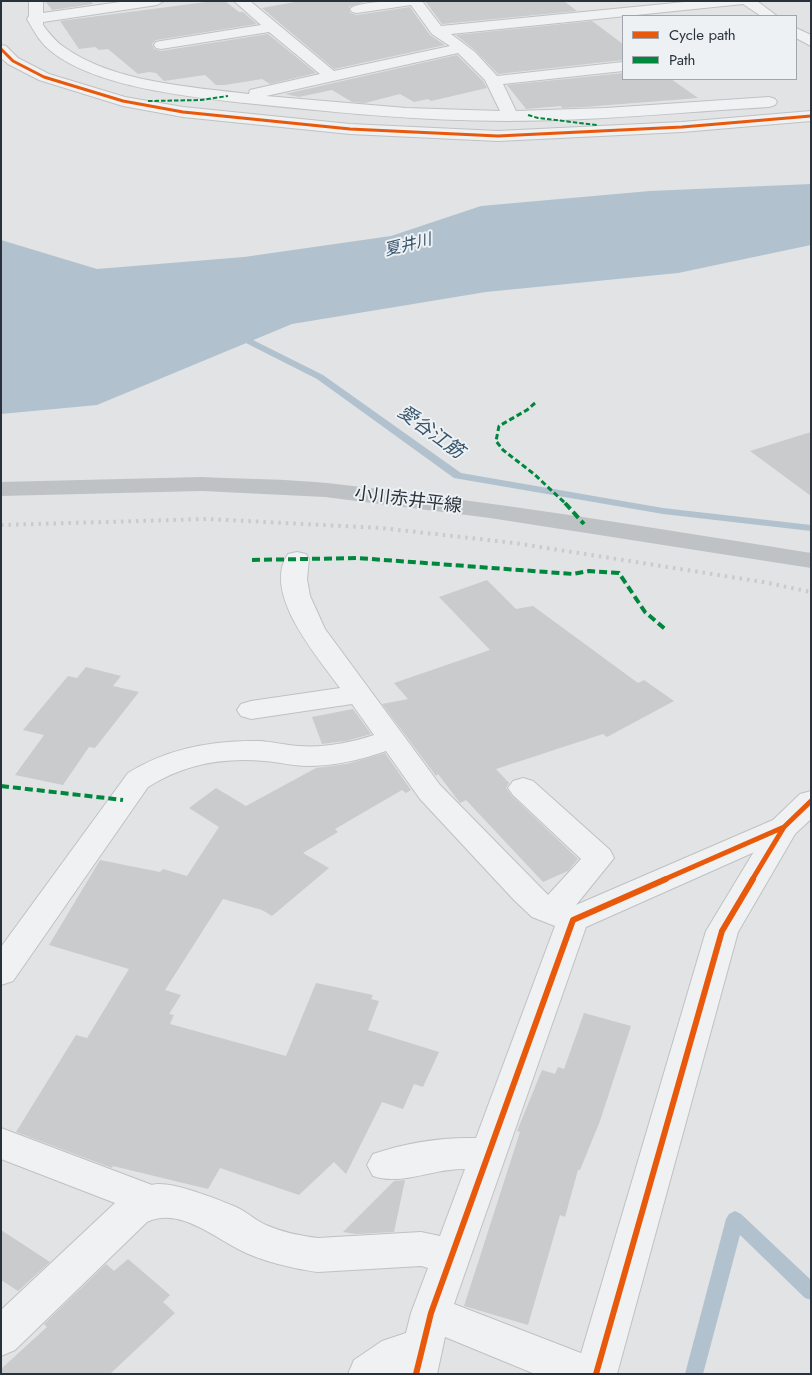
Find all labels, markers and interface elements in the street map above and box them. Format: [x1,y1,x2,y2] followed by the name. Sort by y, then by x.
[622,15,797,80] legend
[669,24,736,46] text: Cycle path
[669,49,695,71] text: Path
[382,231,434,261] water label: 夏井川
[393,401,467,465] water label: 愛谷江筋
[353,484,463,518] street label: 小川赤井平線

